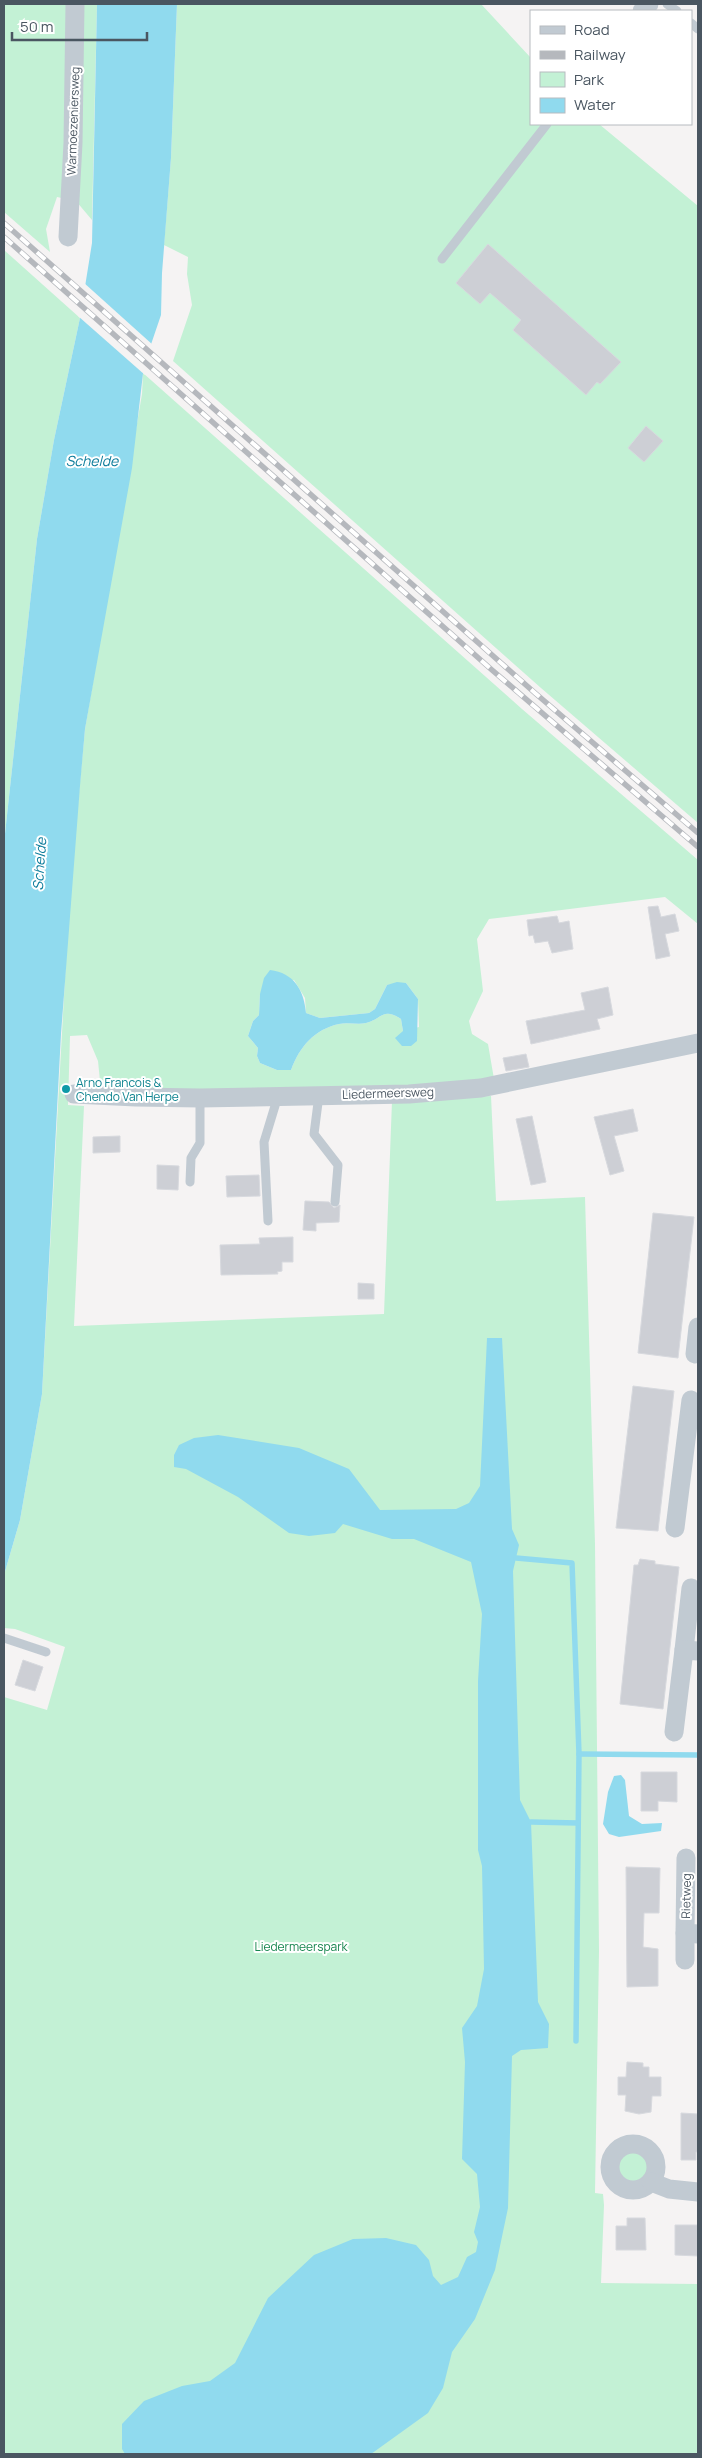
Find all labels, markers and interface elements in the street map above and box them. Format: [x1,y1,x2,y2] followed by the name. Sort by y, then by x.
[12,10,148,42] scale bar
[530,10,692,125] legend
[20,16,54,37] text: 50 m
[574,19,610,40] text: Road
[574,44,626,65] text: Railway
[63,66,83,176] street label: Warmoezeniersweg
[574,69,604,90] text: Park
[574,94,616,115] text: Water
[66,451,119,470] water label: Schelde
[28,836,50,891] water label: Schelde
[76,1074,179,1105] place label: Arno Francois & Chendo Van Herpe
[60,1083,72,1095] marker: Arno Francois & Chendo Van Herpe
[342,1083,434,1103] street label: Liedermeersweg
[677,1873,695,1919] street label: Rietweg
[255,1938,349,1955] park label: Liedermeerspark

